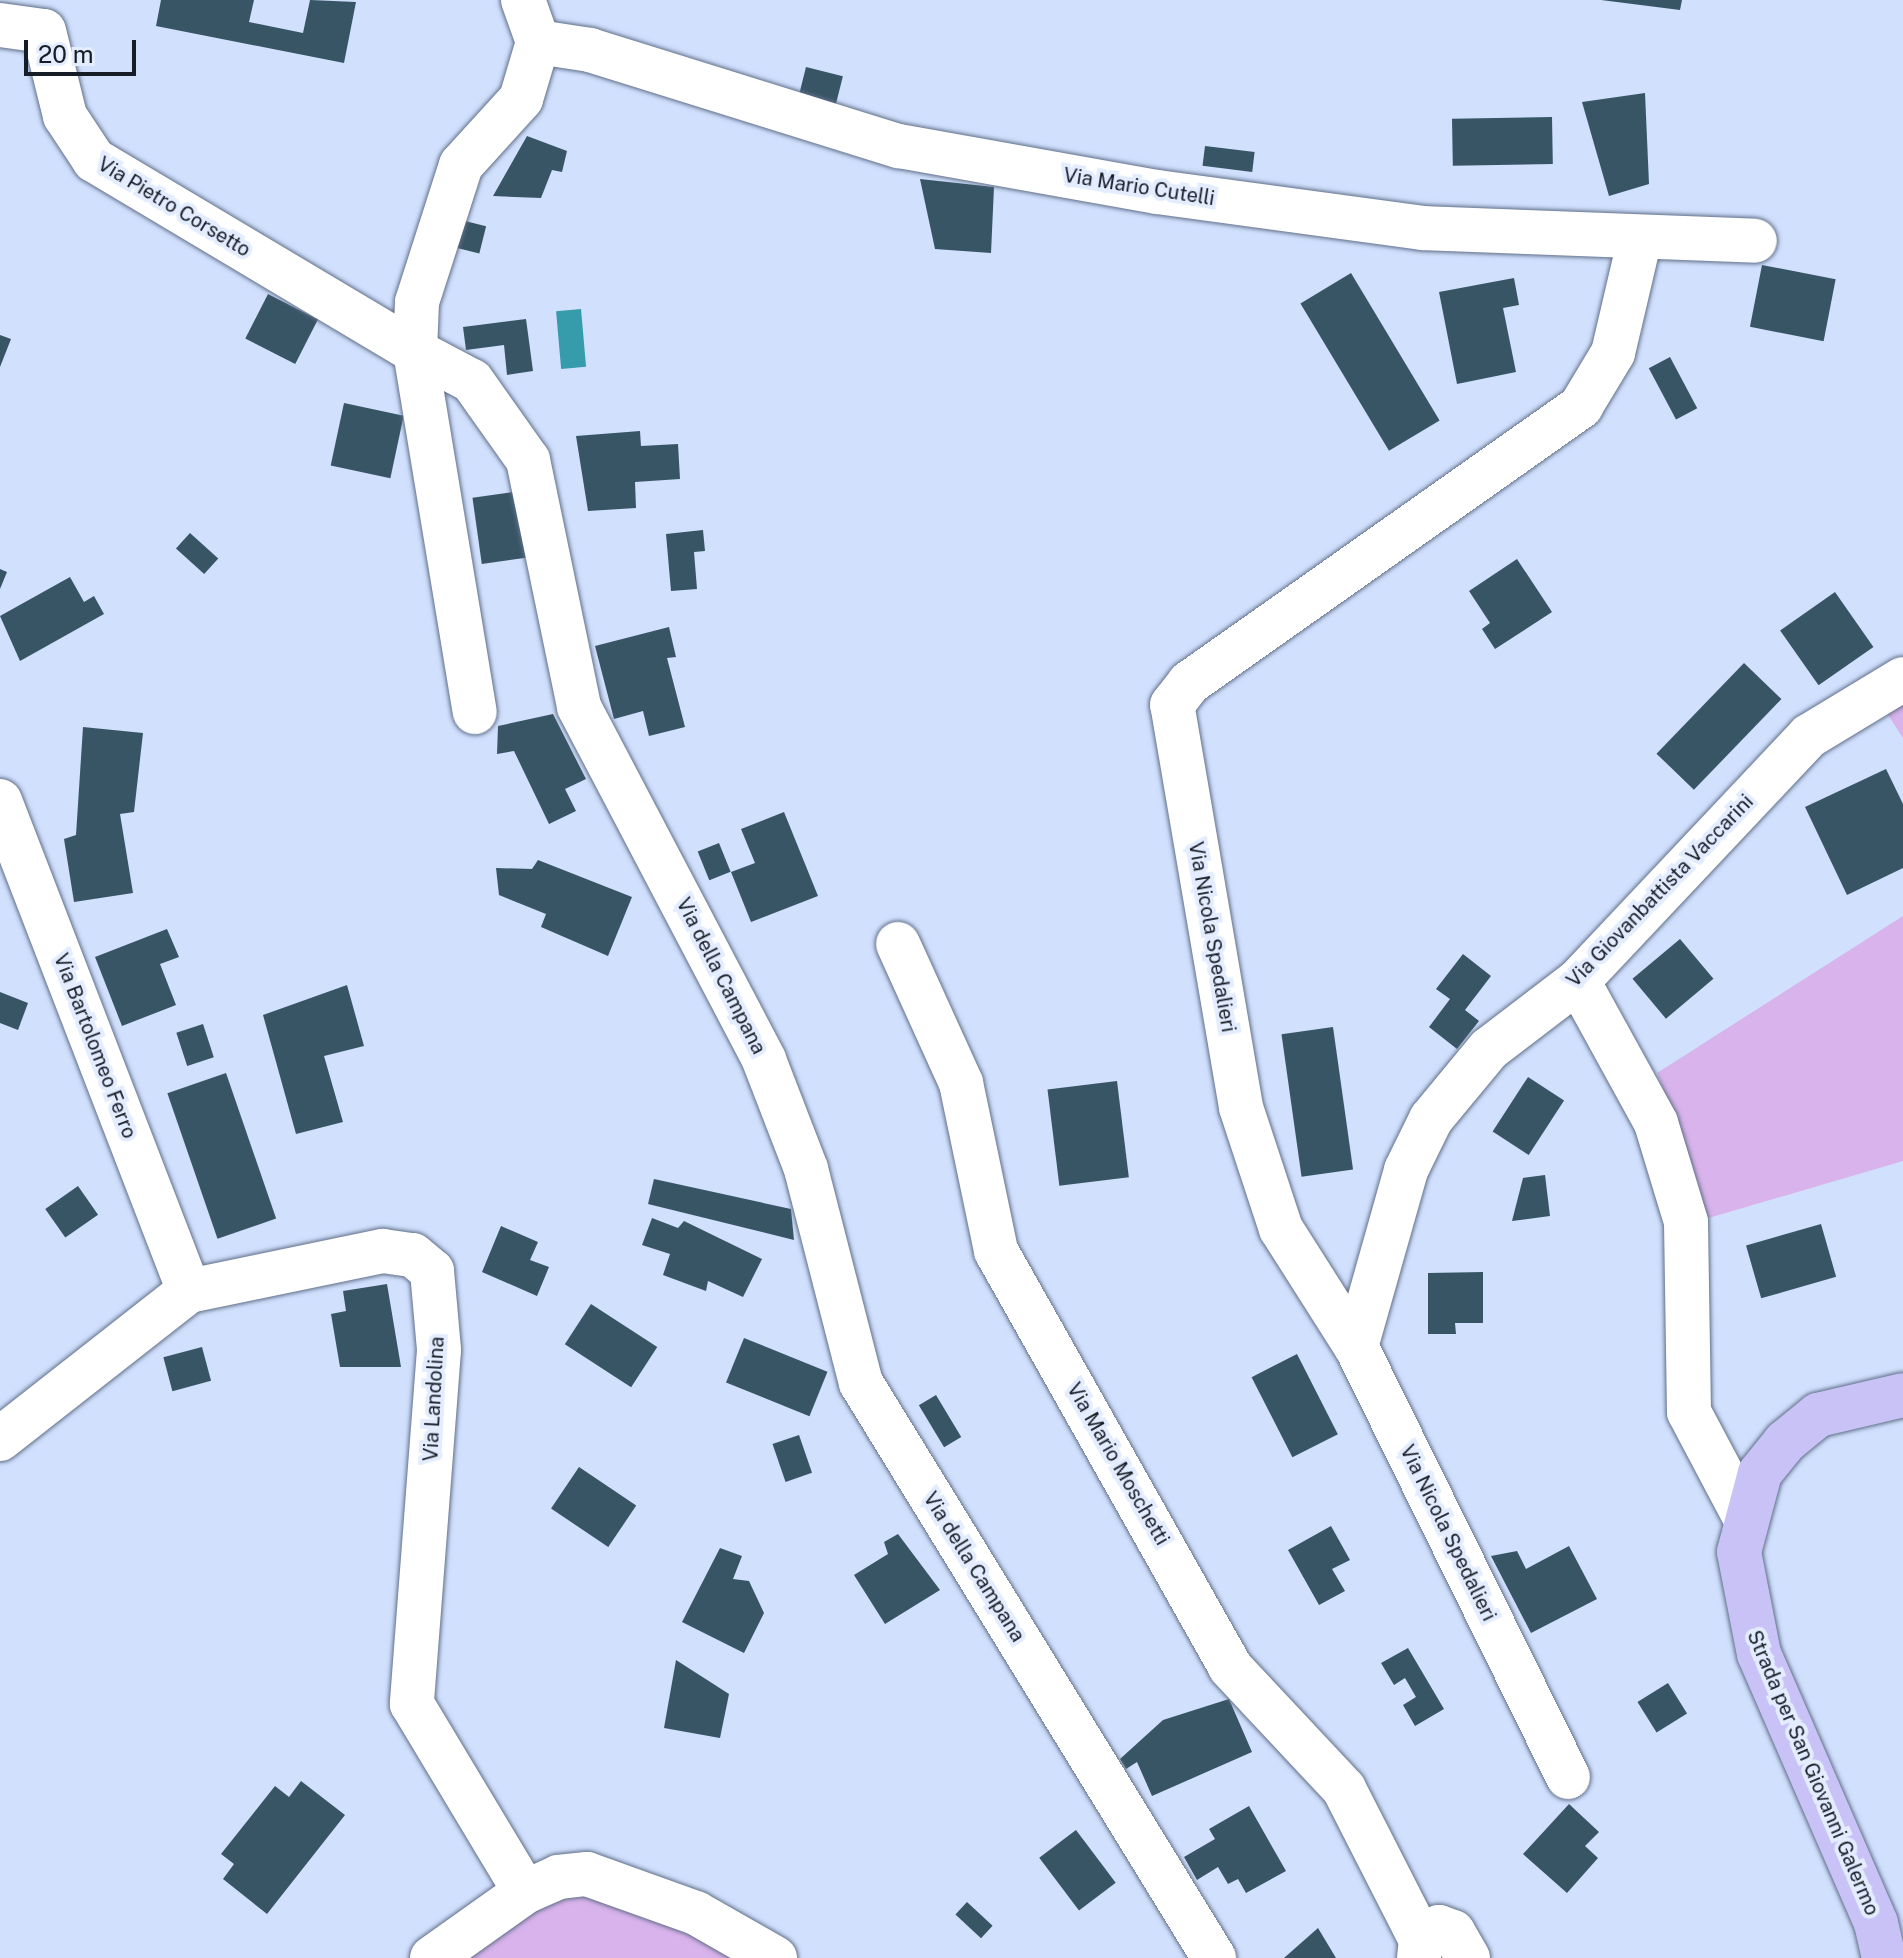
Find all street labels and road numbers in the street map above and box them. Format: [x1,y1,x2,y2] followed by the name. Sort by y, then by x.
[93,152,255,262] street label: Via Pietro Corsetto
[1062,163,1216,211] street label: Via Mario Cutelli
[1562,790,1758,992] street label: Via Giovanbattista Vaccarini
[1183,840,1241,1034] street label: Via Nicola Spedalieri
[671,894,771,1058] street label: Via della Campana
[49,950,141,1142] street label: Via Bartolomeo Ferro
[419,1336,449,1462] street label: Via Landolina
[1062,1379,1174,1549] street label: Via Mario Moschetti
[1395,1441,1501,1625] street label: Via Nicola Spedalieri
[918,1487,1030,1647] street label: Via della Campana
[1742,1627,1884,1919] street label: Strada per San Giovanni Galermo

